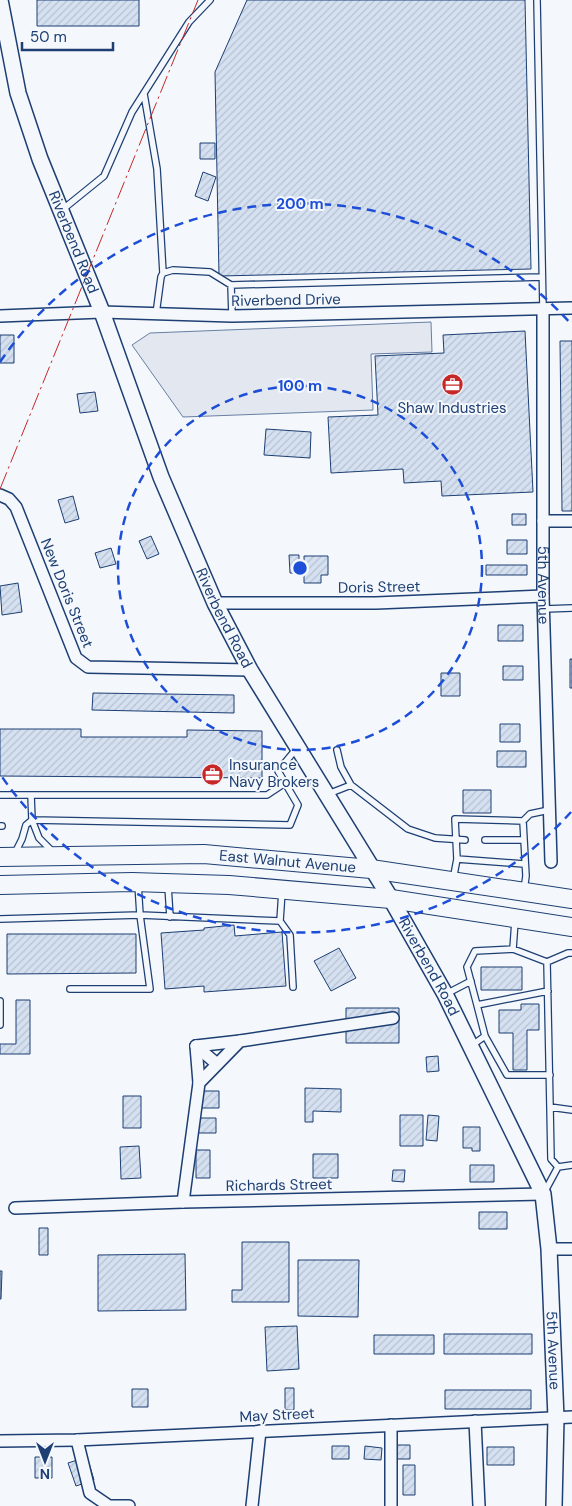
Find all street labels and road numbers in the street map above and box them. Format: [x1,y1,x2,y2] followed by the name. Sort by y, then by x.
[44,188,103,296] street label: Riverbend Road
[231,289,341,311] street label: Riverbend Drive
[36,535,98,651] street label: New Doris Street
[533,546,554,625] street label: 5th Avenue
[191,565,257,671] street label: Riverbend Road
[338,576,420,598] street label: Doris Street
[218,845,357,878] street label: East Walnut Avenue
[394,914,464,1019] street label: Riverbend Road
[226,1174,333,1196] street label: Richards Street
[542,1311,565,1390] street label: 5th Avenue
[239,1403,315,1427] street label: May Street

